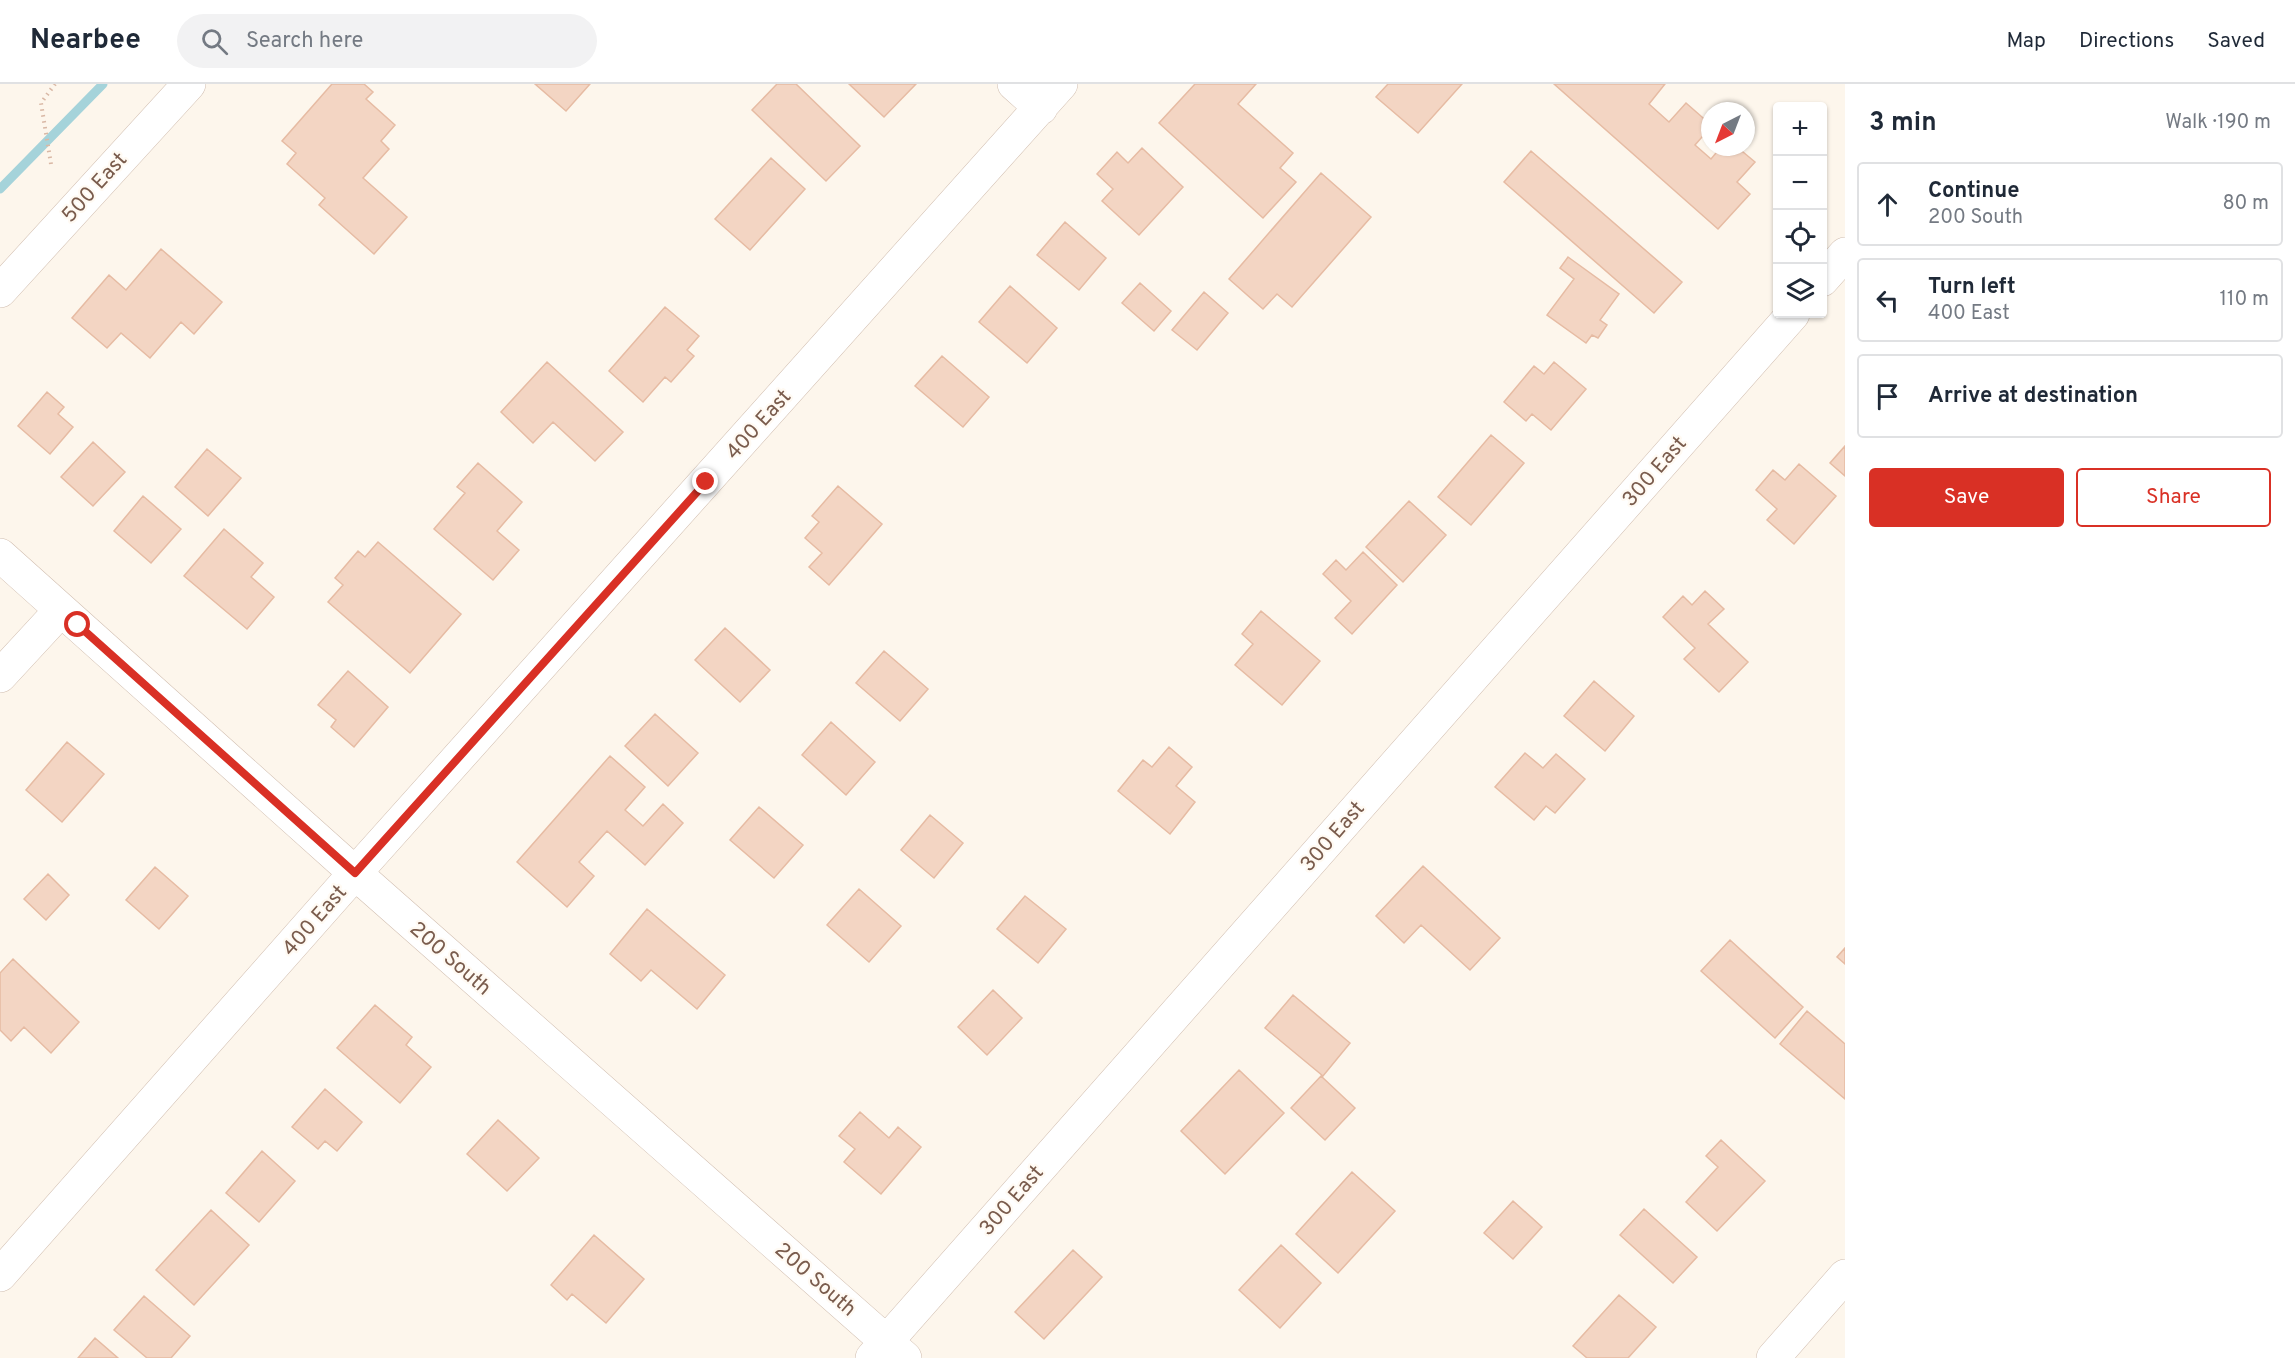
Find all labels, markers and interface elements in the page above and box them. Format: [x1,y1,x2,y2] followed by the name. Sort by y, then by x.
[177,14,597,68] search box
[30,23,141,59] text: Nearbee
[198,25,231,58] icon: search
[246,28,363,55] text: Search here
[2006,28,2046,55] text: Map
[2079,28,2174,55] text: Directions
[2207,28,2265,55] text: Saved
[1701,102,1755,156] north arrow
[1773,102,1827,318] map controls
[1773,102,1827,156] button: +
[1869,107,1937,140] text: 3 min
[2165,110,2271,136] text: Walk · 190 m
[56,147,134,229] street label: 500 East
[1773,156,1827,210] button: −
[1928,178,2019,205] text: Continue
[1871,188,1904,221] icon: ahead
[2223,191,2269,217] text: 80 m
[1928,205,2023,231] text: 200 South
[1773,210,1827,264] button: locate
[1773,264,1827,318] button: layers
[1928,274,2016,301] text: Turn left
[1871,284,1904,317] icon: left
[2220,287,2269,313] text: 110 m
[1928,301,2010,327] text: 400 East
[1871,380,1904,413] icon: arrive
[1928,383,2138,410] text: Arrive at destination
[720,384,798,466] street label: 400 East
[1617,431,1693,513] street label: 300 East
[692,468,718,494] route end
[1869,468,2064,527] button: Save
[2076,468,2271,527] button: Share
[64,611,90,637] route start
[1295,796,1371,878] street label: 300 East
[277,880,353,962] street label: 400 East
[404,916,496,1002] street label: 200 South
[974,1160,1050,1242] street label: 300 East
[769,1237,861,1323] street label: 200 South

